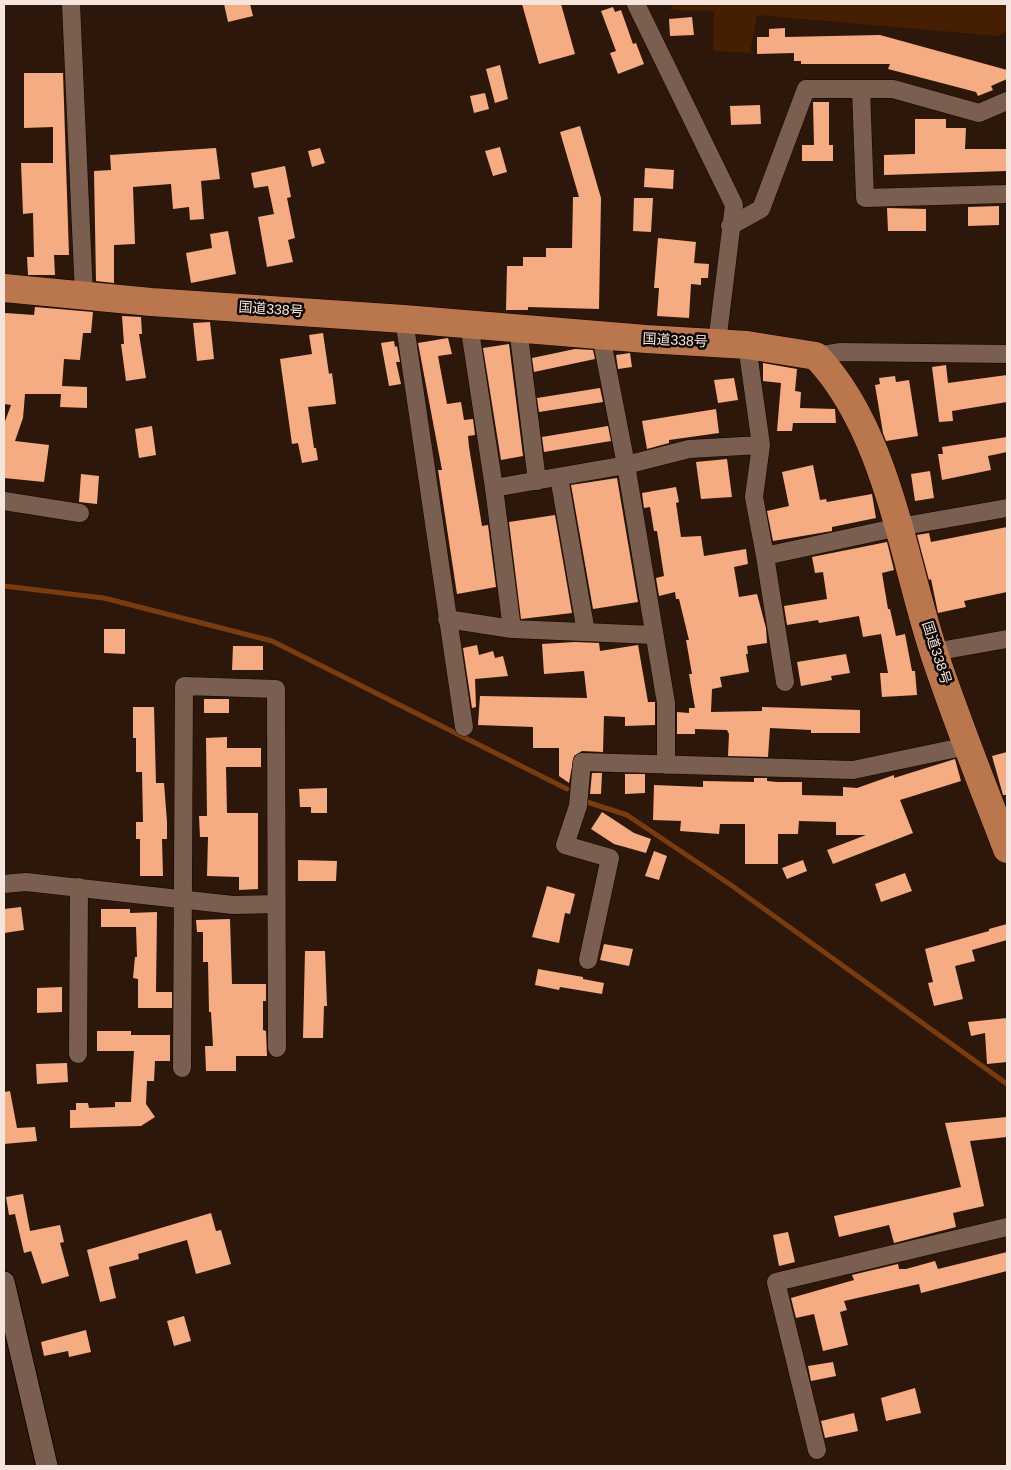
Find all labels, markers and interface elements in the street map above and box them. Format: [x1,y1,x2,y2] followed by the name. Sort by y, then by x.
[238,299,304,321] street label: 国道338号
[642,331,708,351] street label: 国道338号
[918,619,954,687] street label: 国道338号

